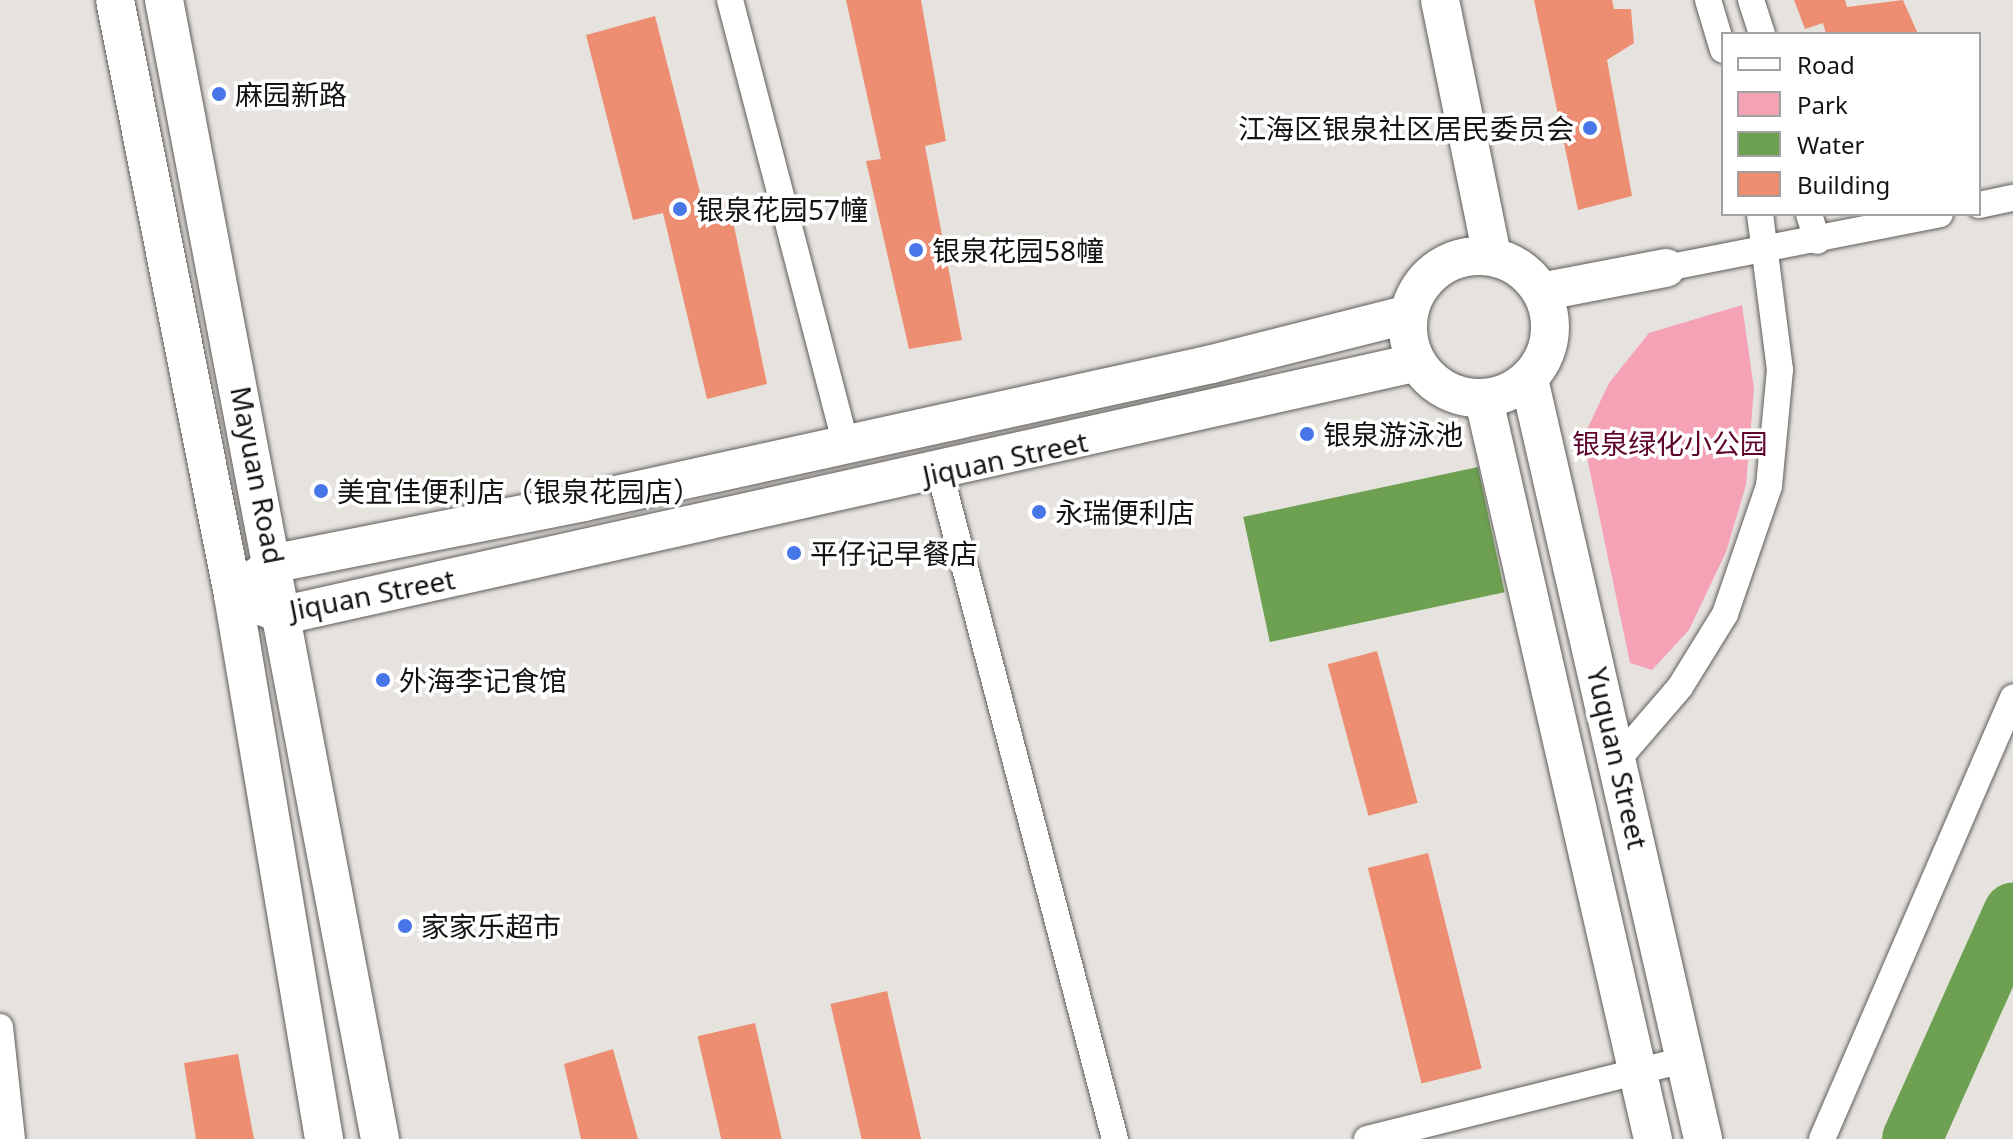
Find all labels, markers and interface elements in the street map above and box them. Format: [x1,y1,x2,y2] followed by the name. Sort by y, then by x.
[1721,32,1981,216] legend
[1797,48,1855,81] text: Road
[235,77,347,111] place label: 麻园新路
[210,85,228,103] marker: 麻园新路
[1797,88,1848,121] text: Park
[1238,111,1574,145] place label: 江海区银泉社区居民委员会
[1581,119,1599,137] marker: 江海区银泉社区居民委员会
[1797,128,1864,161] text: Water
[1797,168,1890,201] text: Building
[696,192,868,226] place label: 银泉花园57幢
[671,200,689,218] marker: 银泉花园57幢
[932,233,1104,267] place label: 银泉花园58幢
[907,241,925,259] marker: 银泉花园58幢
[224,383,292,567] street label: Mayuan Road
[1323,417,1463,451] place label: 银泉游泳池
[919,424,1091,492] street label: Jiquan Street
[1298,425,1316,443] marker: 银泉游泳池
[1572,426,1768,460] park label: 银泉绿化小公园
[337,474,701,508] place label: 美宜佳便利店（银泉花园店）
[312,482,330,500] marker: 美宜佳便利店（银泉花园店）
[1055,495,1195,529] place label: 永瑞便利店
[1030,503,1048,521] marker: 永瑞便利店
[810,536,978,570] place label: 平仔记早餐店
[785,544,803,562] marker: 平仔记早餐店
[286,561,458,627] street label: Jiquan Street
[399,663,567,697] place label: 外海李记食馆
[1581,664,1655,852] street label: Yuquan Street
[374,671,392,689] marker: 外海李记食馆
[421,909,561,943] place label: 家家乐超市
[396,917,414,935] marker: 家家乐超市

